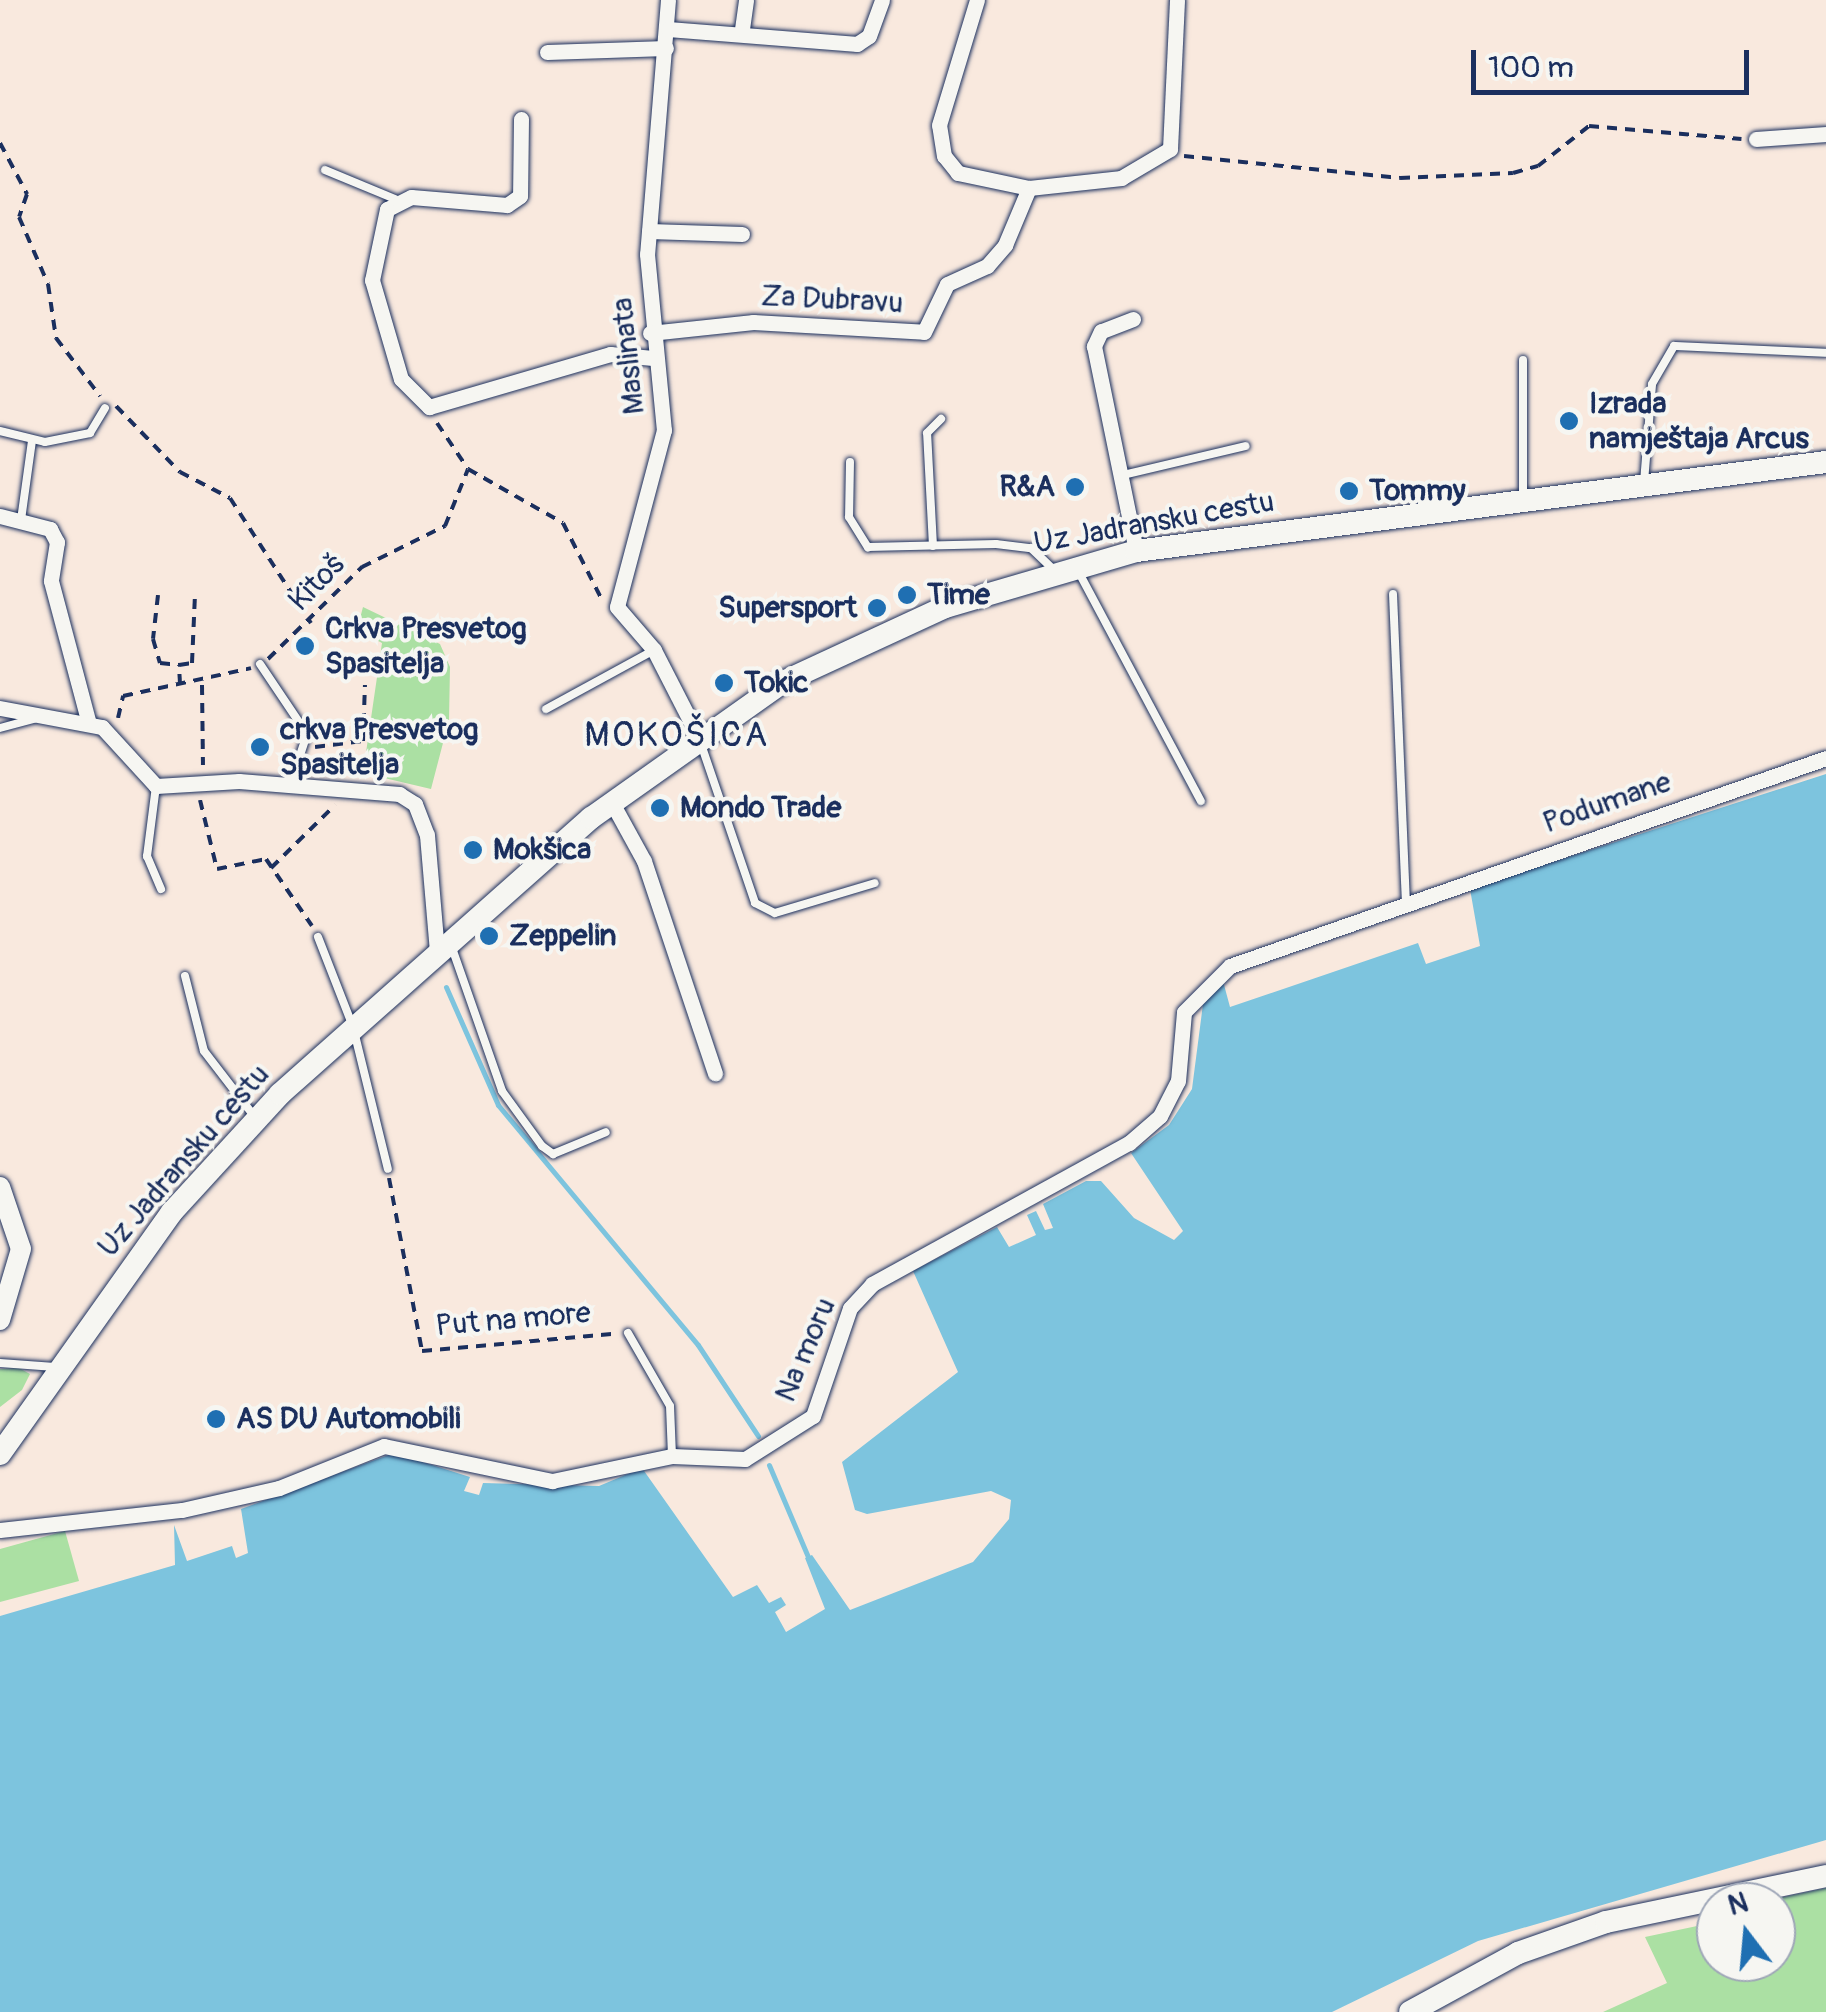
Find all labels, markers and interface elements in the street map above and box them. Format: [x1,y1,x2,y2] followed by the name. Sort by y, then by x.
[1476,30,1754,92] scale bar
[1488,49,1574,86] text: 100 m
[760,278,904,322] street label: Za Dubravu
[605,296,653,416] street label: Maslinata
[1589,386,1809,456] place label: Izrada namještaja Arcus
[1558,410,1580,432] marker: Izrada namještaja Arcus
[999,469,1055,505] place label: R&A
[1369,473,1466,509] place label: Tommy
[1064,476,1086,498] marker: R&A
[1338,480,1360,502] marker: Tommy
[1031,484,1277,562] street label: Uz Jadransku cestu
[281,547,353,619] street label: Kitoš
[927,577,990,613] place label: Time
[896,584,918,606] marker: Time
[718,590,857,626] place label: Supersport
[866,597,888,619] marker: Supersport
[325,611,527,682] place label: Crkva Presvetog Spasitelja
[294,635,316,657] marker: Crkva Presvetog Spasitelja
[744,665,808,701] place label: Tokic
[713,672,735,694] marker: Tokic
[280,712,478,782] place label: crkva Presvetog Spasitelja
[584,714,770,756] district label: MOKOŠICA
[249,736,271,758] marker: crkva Presvetog Spasitelja
[1538,764,1676,842] street label: Podumane
[680,790,841,826] place label: Mondo Trade
[649,797,671,819] marker: Mondo Trade
[493,832,591,868] place label: Mokšica
[462,839,484,861] marker: Mokšica
[509,918,617,954] place label: Zeppelin
[478,925,500,947] marker: Zeppelin
[91,1057,277,1265] street label: Uz Jadransku cestu
[768,1293,844,1407] street label: Na moru
[434,1295,592,1345] street label: Put na more
[236,1401,461,1437] place label: AS DU Automobili
[205,1408,227,1430] marker: AS DU Automobili
[1696,1882,1796,1982] north arrow
[1724,1885,1752,1924] text: N

